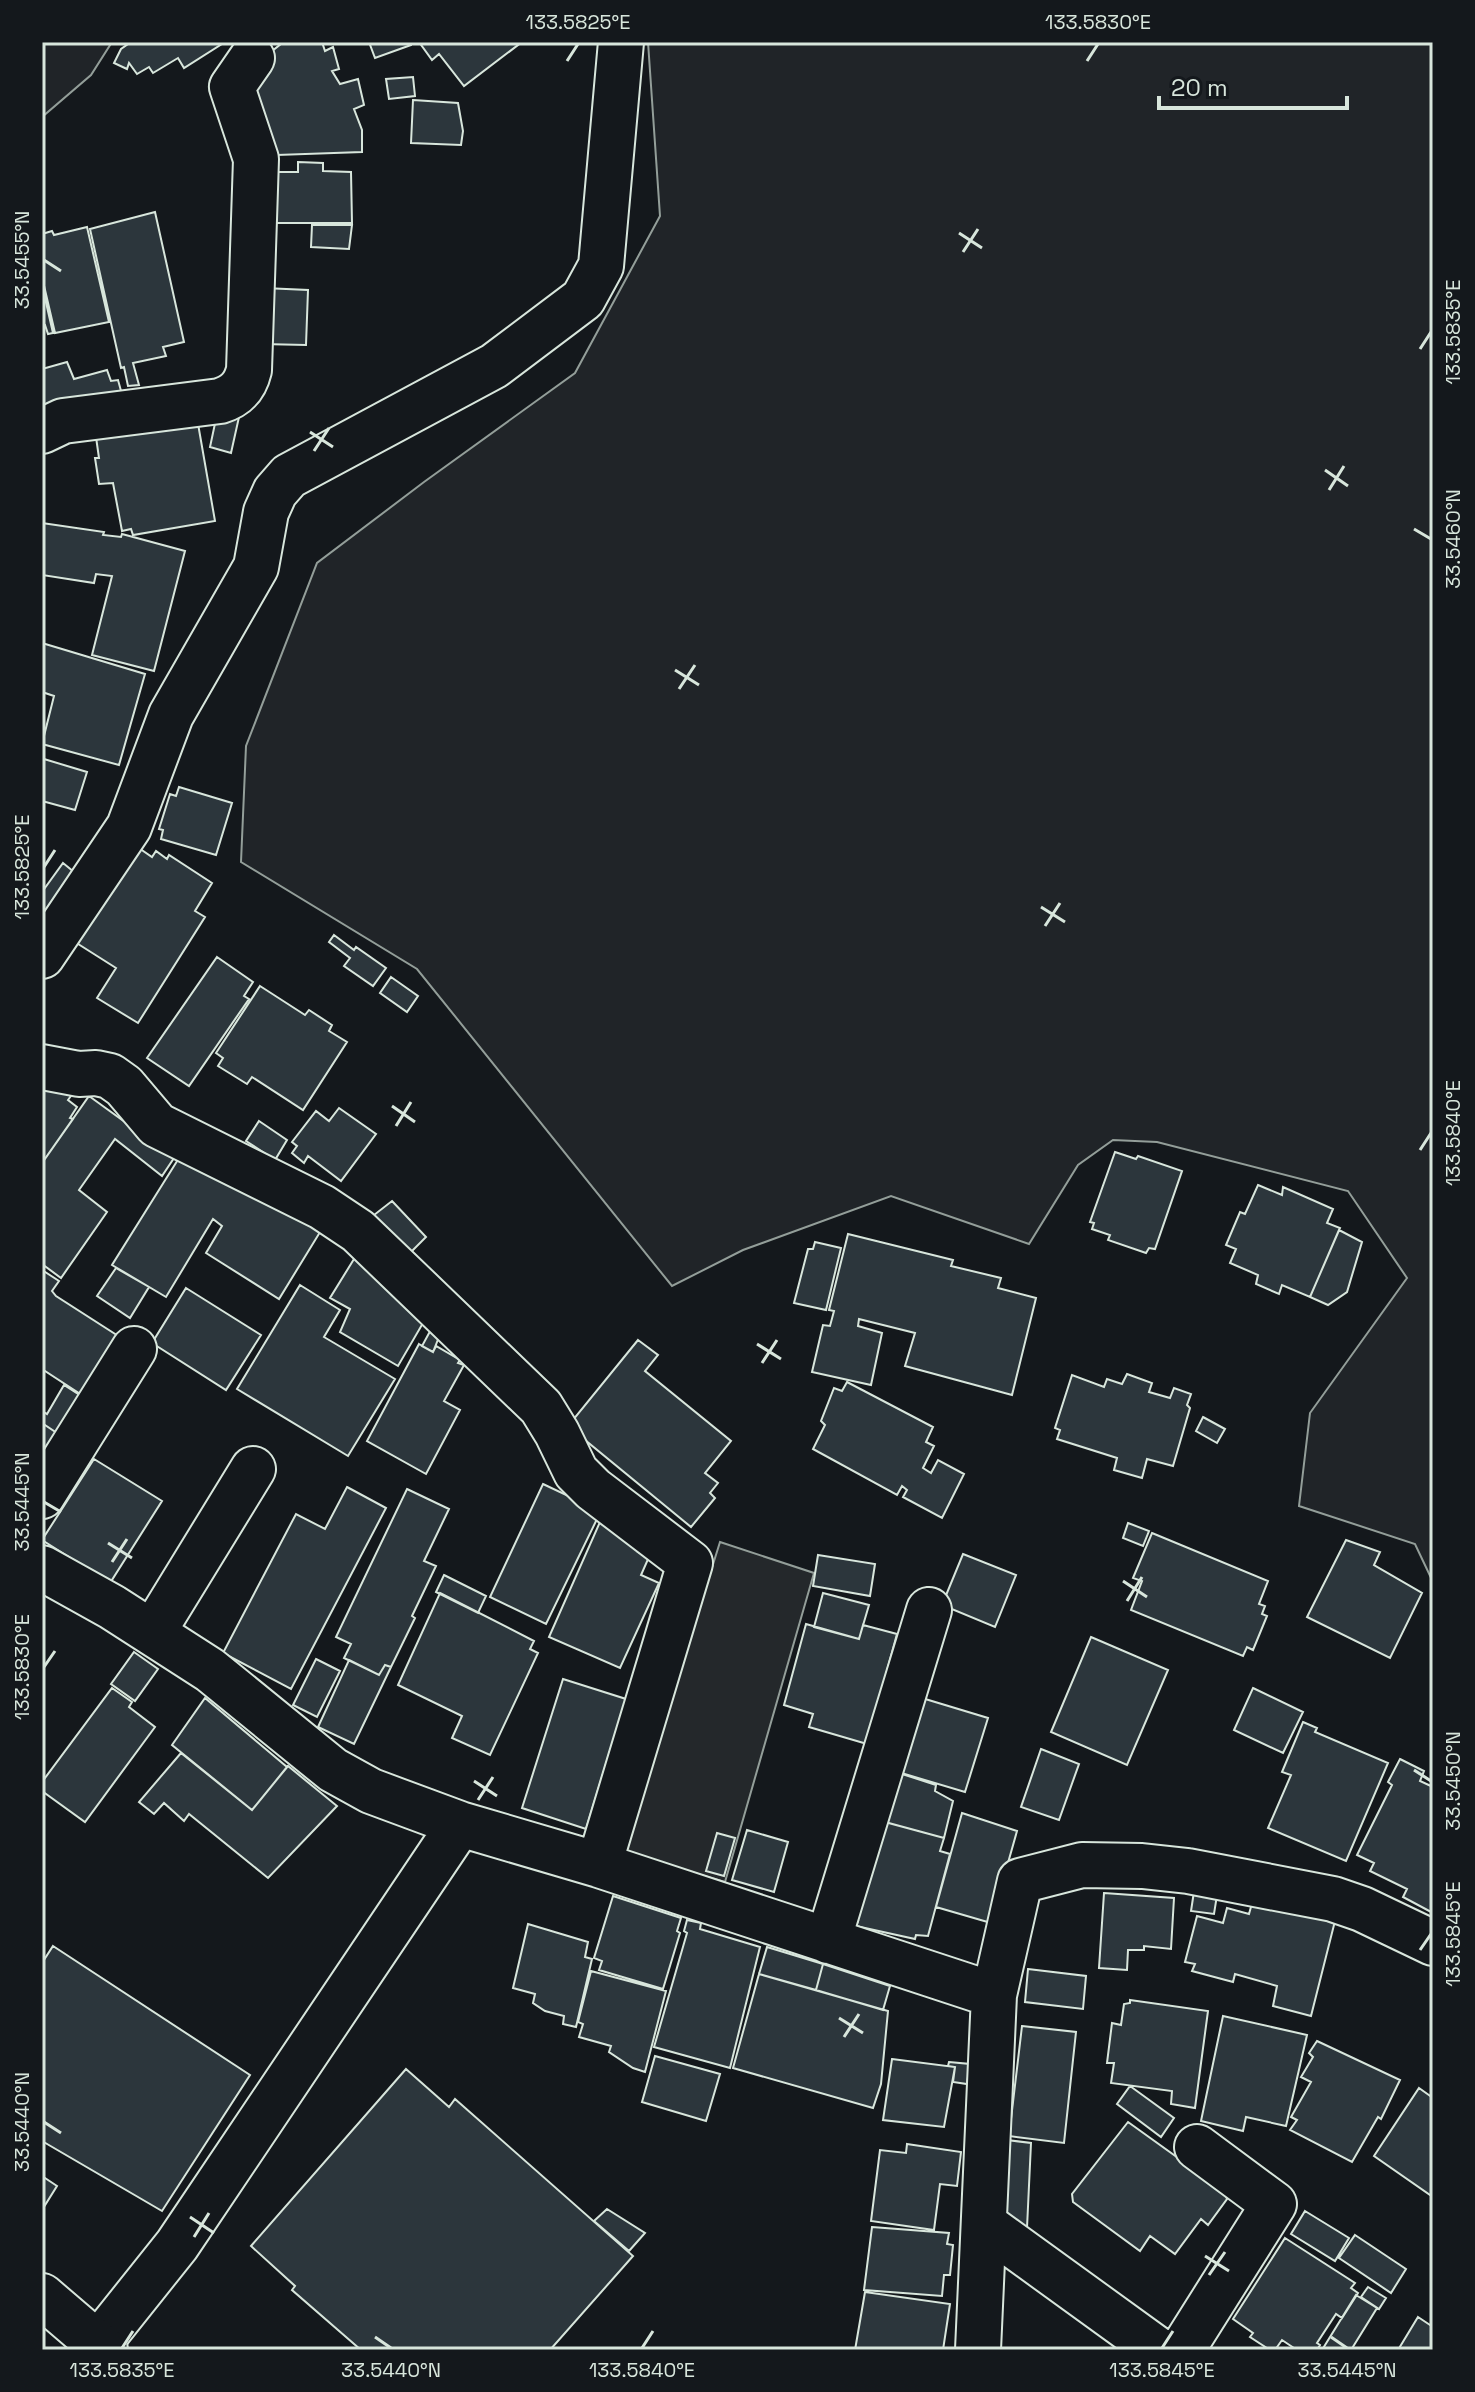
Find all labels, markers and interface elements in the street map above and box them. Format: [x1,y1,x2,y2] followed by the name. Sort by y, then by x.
[526,9,630,35] text: 133.5825°E
[1045,9,1151,35] text: 133.5830°E
[1159,60,1347,110] scale bar
[1171,72,1228,103] text: 20 m
[9,211,35,309] text: 33.5455°N
[1440,280,1466,384] text: 133.5835°E
[1440,489,1466,589] text: 33.5460°N
[9,815,35,919] text: 133.5825°E
[1440,1080,1466,1186] text: 133.5840°E
[9,1452,35,1552] text: 33.5445°N
[9,1614,35,1720] text: 133.5830°E
[1440,1731,1466,1831] text: 33.5450°N
[1440,1881,1466,1987] text: 133.5845°E
[9,2072,35,2172] text: 33.5440°N
[70,2357,174,2383] text: 133.5835°E
[341,2357,441,2383] text: 33.5440°N
[589,2357,695,2383] text: 133.5840°E
[1109,2357,1215,2383] text: 133.5845°E
[1297,2357,1397,2383] text: 33.5445°N

